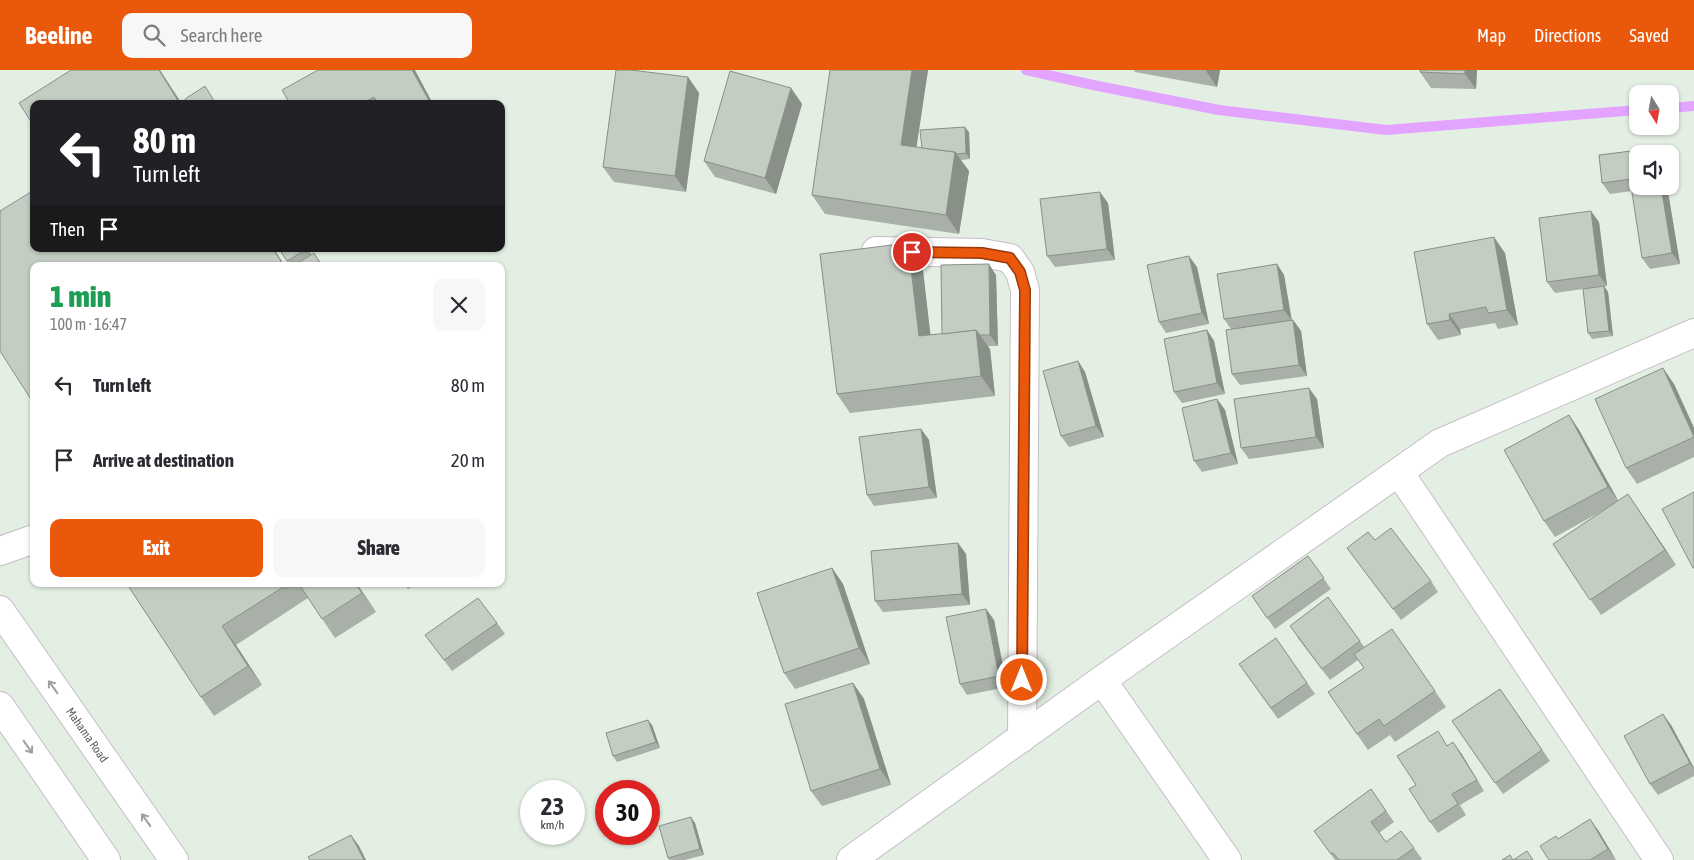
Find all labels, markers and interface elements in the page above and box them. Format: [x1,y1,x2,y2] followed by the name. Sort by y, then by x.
[122,13,472,58] search box
[140,21,168,49] icon: search
[25,22,92,49] text: Beeline
[180,24,262,46] text: Search here
[1477,25,1506,46] text: Map
[1534,25,1601,46] text: Directions
[1629,25,1669,46] text: Saved
[1629,85,1679,135] north arrow
[1629,85,1679,195] map controls
[50,120,115,185] icon: left
[133,120,196,160] text: 80 m
[1629,145,1679,195] button: sound
[133,161,200,187] text: Turn left
[95,215,123,243] icon: arrive
[50,218,85,240] text: Then
[891,231,933,273] pin
[898,238,926,266] icon: arrive
[50,279,111,313] text: 1 min
[433,279,485,331] button: close
[50,315,127,333] text: 100 m · 16:47
[50,371,78,399] icon: left
[93,374,151,396] text: Turn left
[451,374,485,396] text: 80 m
[50,446,78,474] icon: arrive
[93,449,234,471] text: Arrive at destination
[451,449,485,471] text: 20 m
[50,519,263,577] button: Exit
[273,519,485,577] button: Share
[995,653,1047,705] position arrow
[48,680,58,694] one-way arrow
[63,705,111,765] street label: Mahama Road
[23,739,33,753] one-way arrow
[595,780,660,845] speed limit sign: 30
[541,792,564,820] text: 23
[141,813,151,827] one-way arrow
[541,818,564,832] text: km/h

